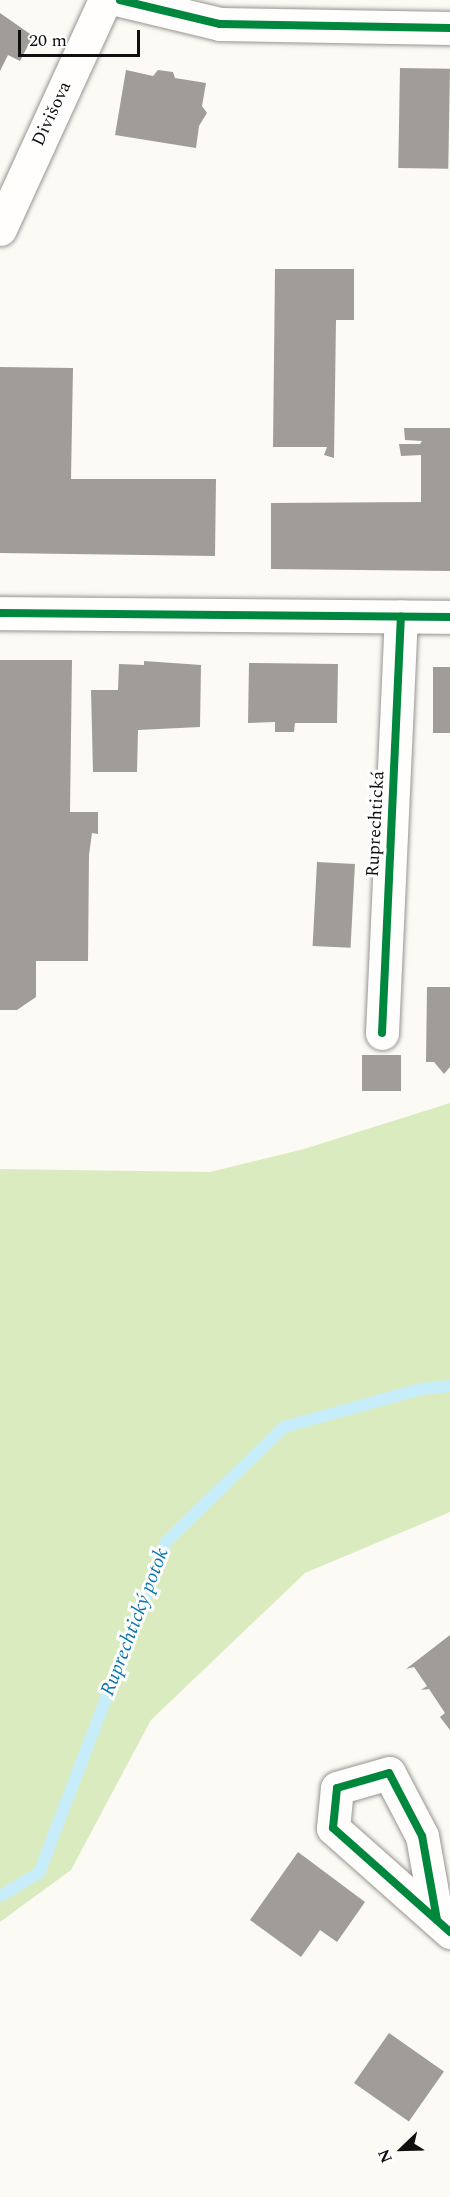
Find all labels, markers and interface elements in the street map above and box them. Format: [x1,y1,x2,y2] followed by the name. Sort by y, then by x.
[21,18,142,56] scale bar
[29,27,67,54] text: 20 m
[28,78,76,150] street label: Divišova
[362,770,390,878] street label: Ruprechtická
[96,1545,174,1699] water label: Ruprechtický potok
[372,2119,432,2179] north arrow
[372,2145,399,2167] text: N

